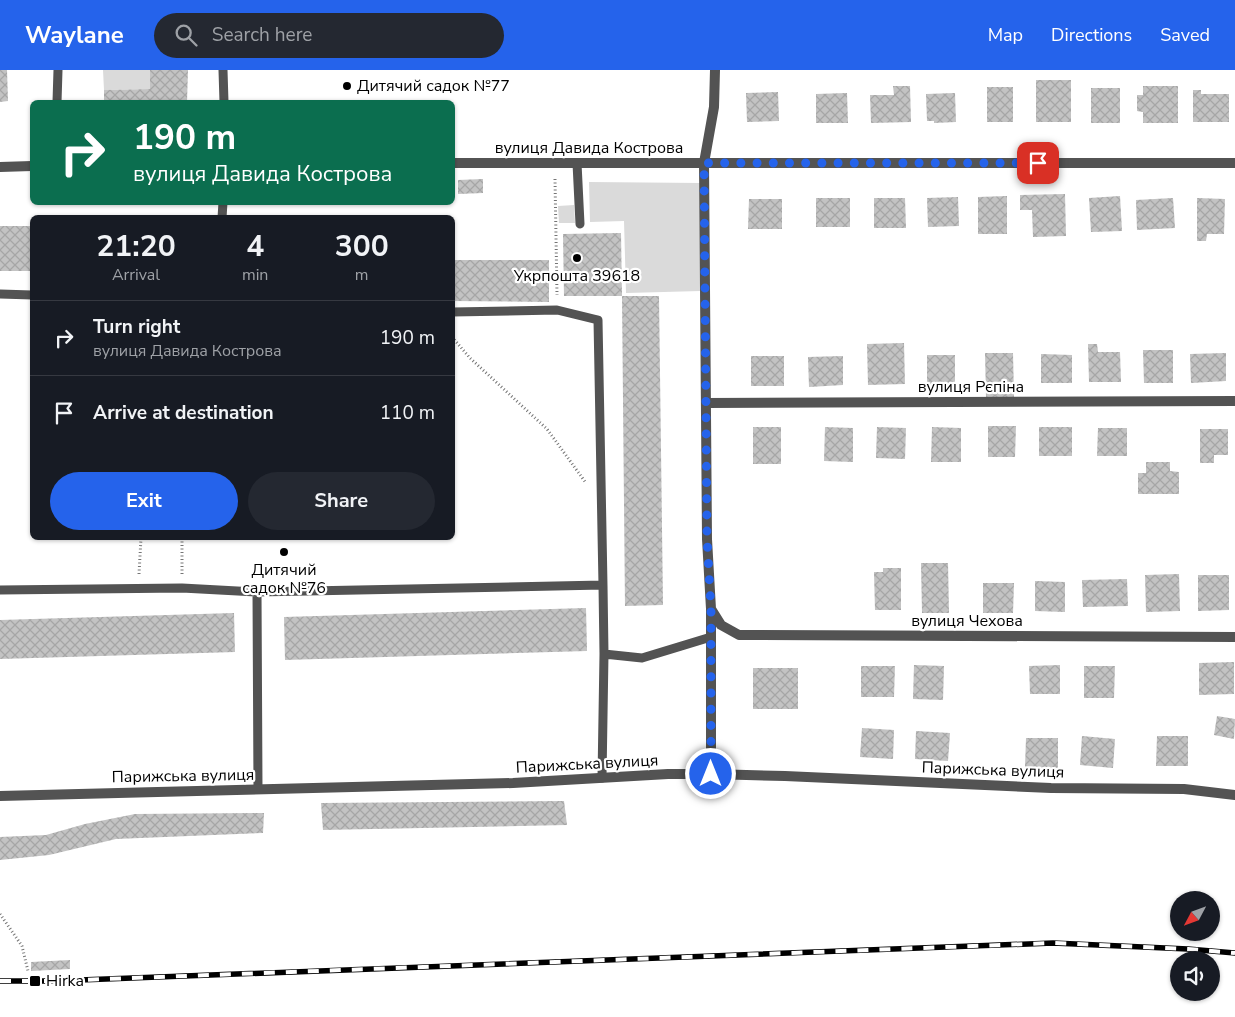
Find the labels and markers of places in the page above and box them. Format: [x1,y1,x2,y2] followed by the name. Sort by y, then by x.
[357,75,510,97] place label: Дитячий садок №77
[341,80,353,92] marker: Дитячий садок №77
[1017,142,1059,184] pin
[571,252,583,264] marker: Укрпошта 39618
[513,265,640,287] place label: Укрпошта 39618
[278,546,290,558] marker: Дитячий садок №76
[242,559,326,599] place label: Дитячий садок №76
[46,970,84,992] place label: Hirka
[28,974,42,988] marker: Hirka

